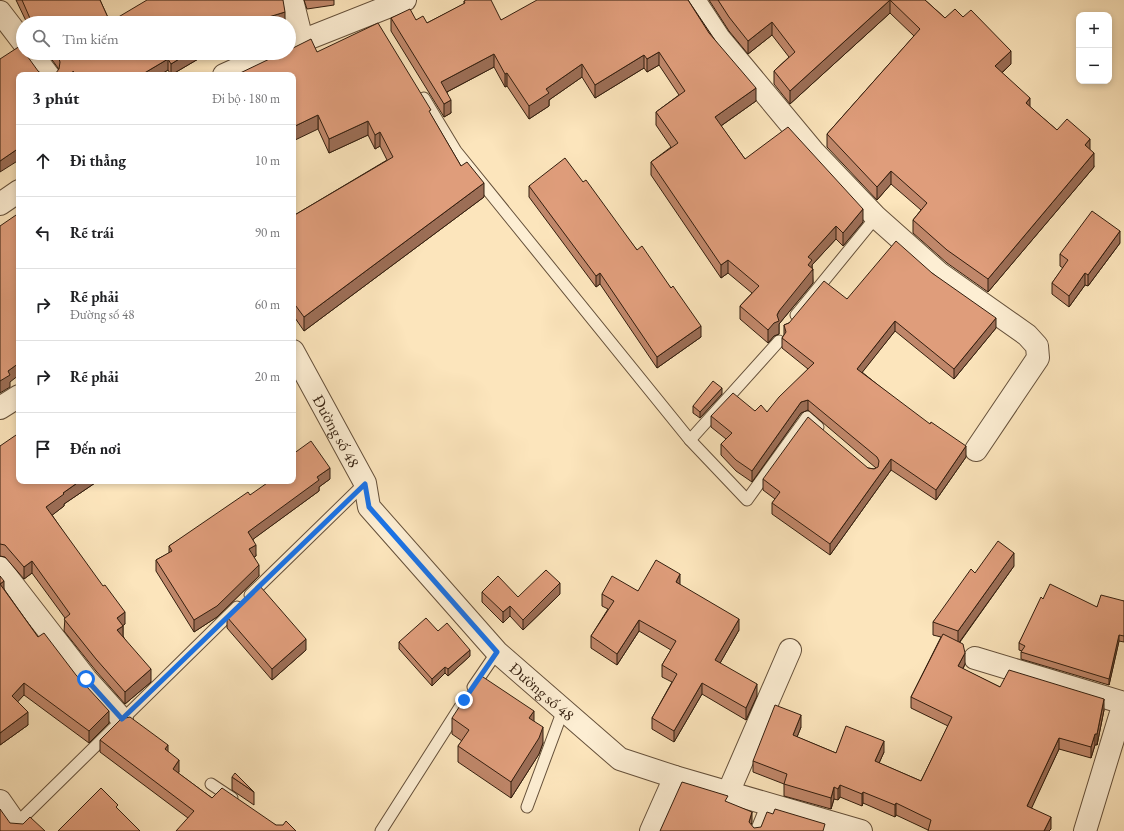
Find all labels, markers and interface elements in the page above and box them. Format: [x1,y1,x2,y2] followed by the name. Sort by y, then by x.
[1076,12,1112,84] map controls
[1076,12,1112,48] button: +
[16,16,296,60] search box
[30,27,52,49] icon: search
[62,29,119,48] text: Tìm kiếm
[1076,48,1112,84] button: −
[32,87,79,109] text: 3 phút
[212,90,280,107] text: Đi bộ · 180 m
[32,150,54,172] icon: ahead
[70,151,126,170] text: Đi thẳng
[255,152,280,169] text: 10 m
[32,222,54,244] icon: left
[70,223,114,242] text: Rẽ trái
[255,224,280,241] text: 90 m
[70,287,119,306] text: Rẽ phải
[32,294,54,316] icon: right
[255,296,280,313] text: 60 m
[70,306,135,323] text: Đường số 48
[32,366,54,388] icon: right
[70,367,119,386] text: Rẽ phải
[255,368,280,385] text: 20 m
[308,391,365,471] street label: Đường số 48
[32,438,54,460] icon: arrive
[70,439,121,458] text: Đến nơi
[505,657,579,726] street label: Đường số 48
[77,670,95,688] route start
[455,691,473,709] route end

